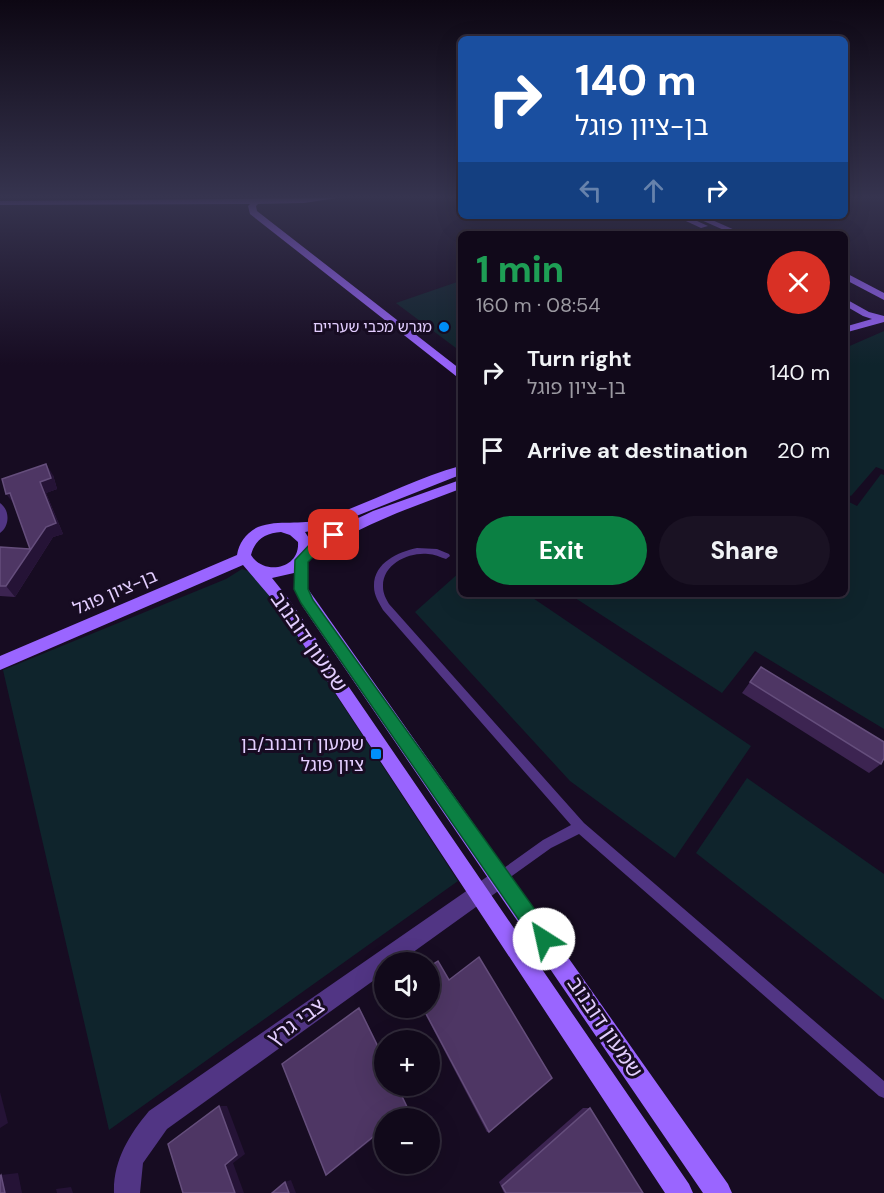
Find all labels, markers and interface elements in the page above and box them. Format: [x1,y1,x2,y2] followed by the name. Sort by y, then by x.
[575,53,697,108] text: 140 m
[476,60,554,138] icon: right
[575,108,709,143] text: בן-ציון פוגל
[574,174,607,207] icon: left
[637,174,670,207] icon: ahead
[700,174,733,207] icon: right
[476,246,564,293] text: 1 min
[767,251,830,314] button: close
[476,292,600,318] text: 160 m · 08:54
[313,317,432,337] place label: מגרש מכבי שעריים
[437,320,451,334] marker: מגרש מכבי שעריים
[527,344,632,373] text: Turn right
[476,356,509,389] icon: right
[769,358,830,387] text: 140 m
[527,374,626,400] text: בן-ציון פוגל
[476,434,509,467] icon: arrive
[527,436,748,465] text: Arrive at destination
[777,436,830,465] text: 20 m
[308,509,359,560] pin
[476,516,647,585] button: Exit
[659,516,830,585] button: Share
[317,518,350,551] icon: arrive
[69,564,161,620] street label: בן-ציון פוגל
[264,586,354,698] street label: שמעון דובנוב
[241,732,364,777] place label: שמעון דובנוב/בן ציון פוגל
[369,747,383,761] marker: שמעון דובנוב/בן ציון פוגל
[512,907,576,971] position arrow
[374,952,440,1174] map controls
[374,952,440,1018] button: sound
[561,971,649,1083] street label: שמעון דובנוב
[262,992,330,1052] street label: צבי גרץ
[374,1030,440,1096] button: +
[374,1108,440,1174] button: −

